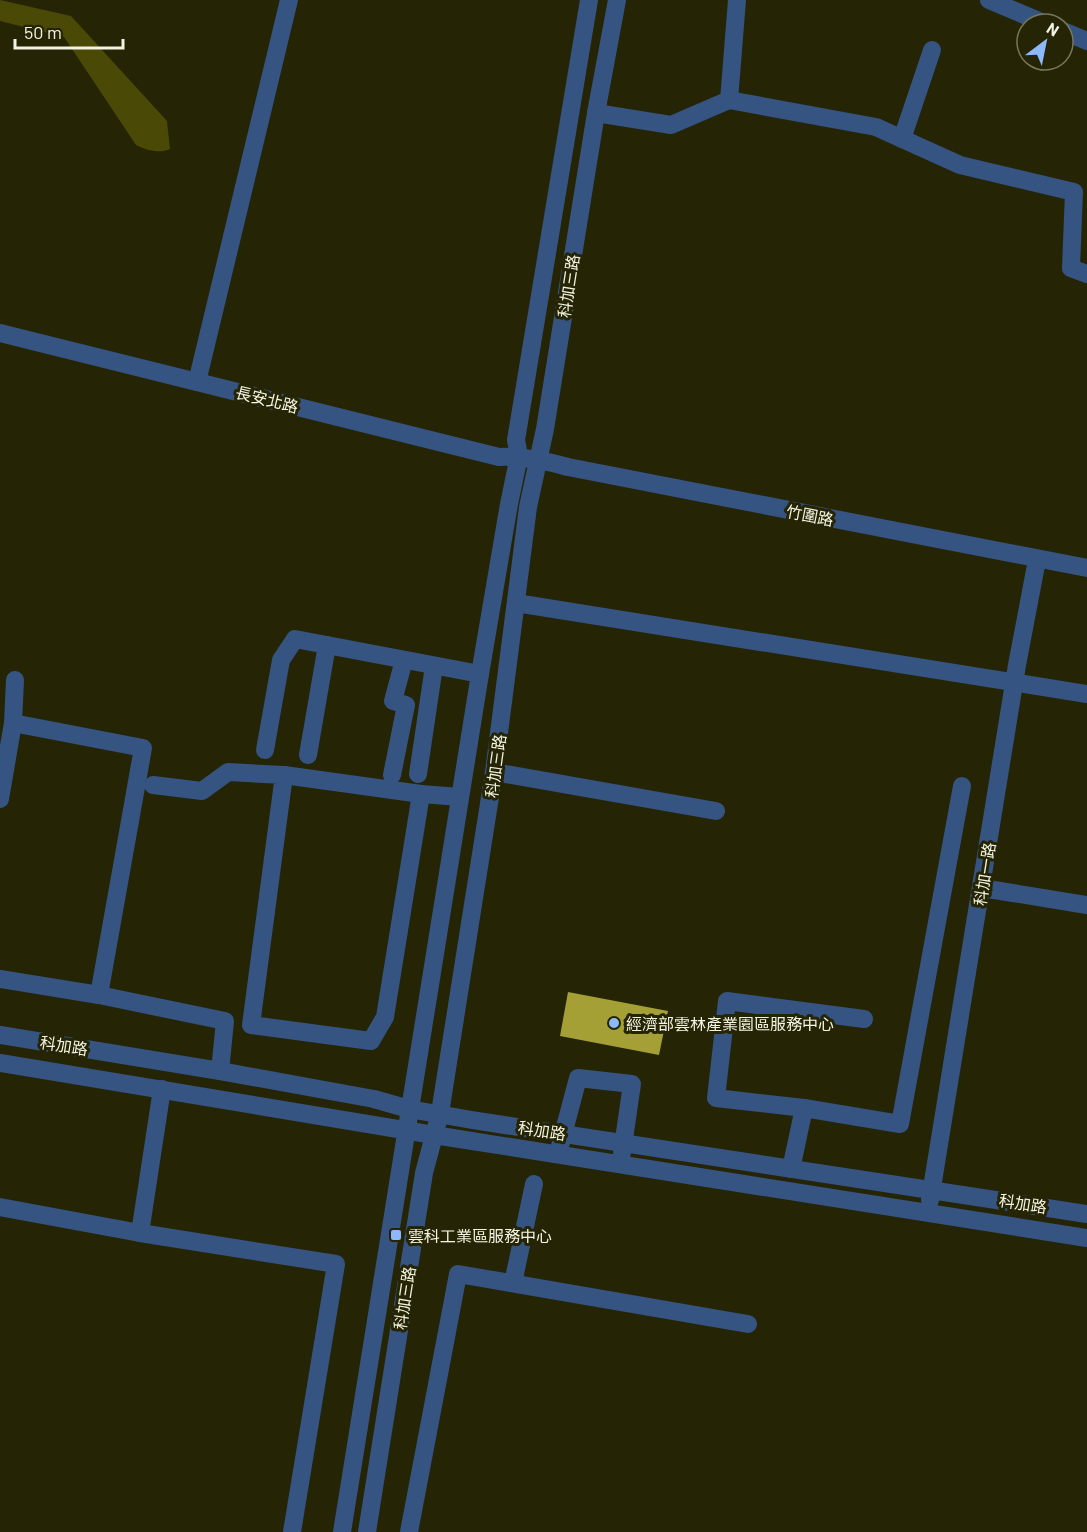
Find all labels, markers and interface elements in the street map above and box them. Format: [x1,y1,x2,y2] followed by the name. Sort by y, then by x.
[15,12,123,50] scale bar
[1015,12,1075,72] north arrow
[1044,18,1063,40] text: N
[24,21,62,43] text: 50 m
[554,253,582,319] street label: 科加三路
[234,382,300,416] street label: 長安北路
[785,501,835,529] street label: 竹圍路
[481,733,509,799] street label: 科加三路
[970,841,998,907] street label: 科加一路
[626,1014,834,1033] place label: 經濟部雲林產業園區服務中心
[607,1016,621,1030] marker: 經濟部雲林產業園區服務中心
[39,1032,89,1058] street label: 科加路
[517,1117,567,1143] street label: 科加路
[998,1190,1048,1216] street label: 科加路
[408,1226,552,1245] place label: 雲科工業區服務中心
[389,1228,403,1242] marker: 雲科工業區服務中心
[390,1265,418,1331] street label: 科加三路

